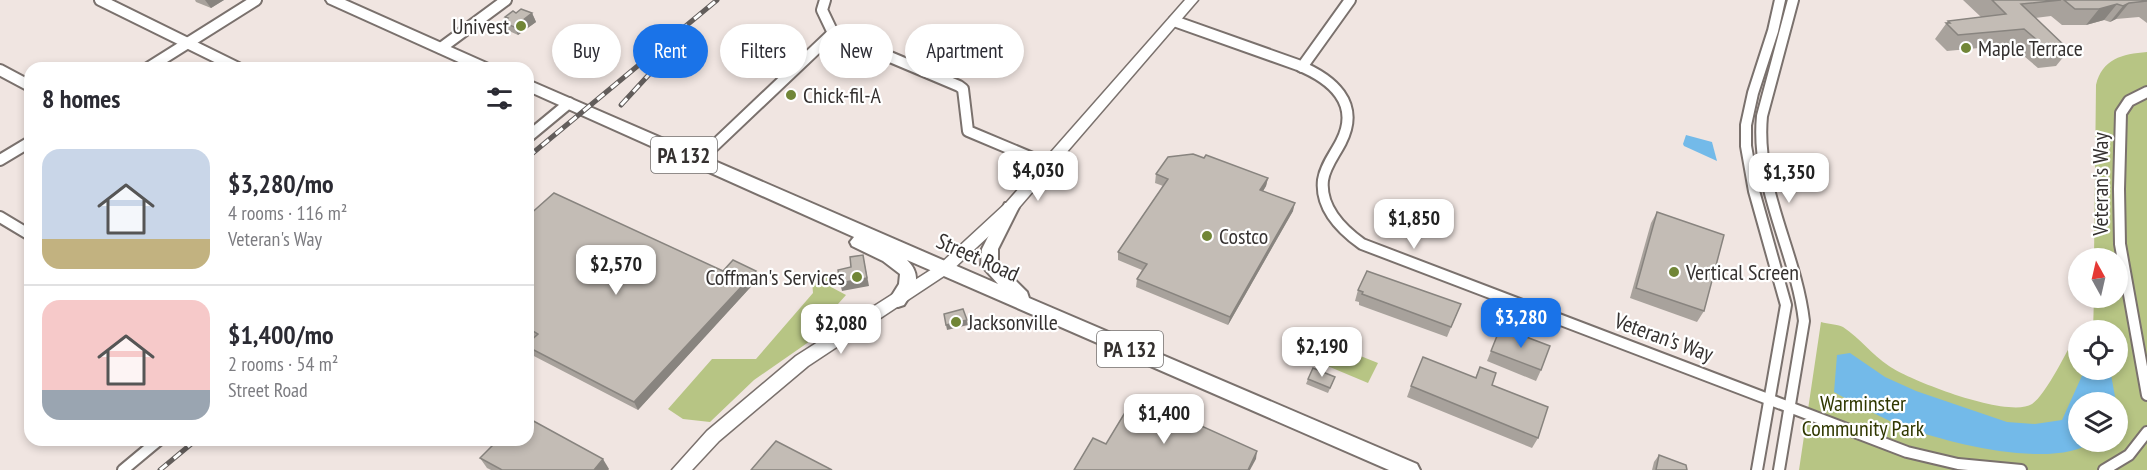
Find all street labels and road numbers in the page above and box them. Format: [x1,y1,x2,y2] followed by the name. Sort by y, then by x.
[2086,132,2114,237] street label: Veteran's Way
[651,137,717,173] road number: PA 132
[932,226,1024,288] street label: Street Road
[1610,306,1718,368] street label: Veteran's Way
[1097,331,1163,367] road number: PA 132

